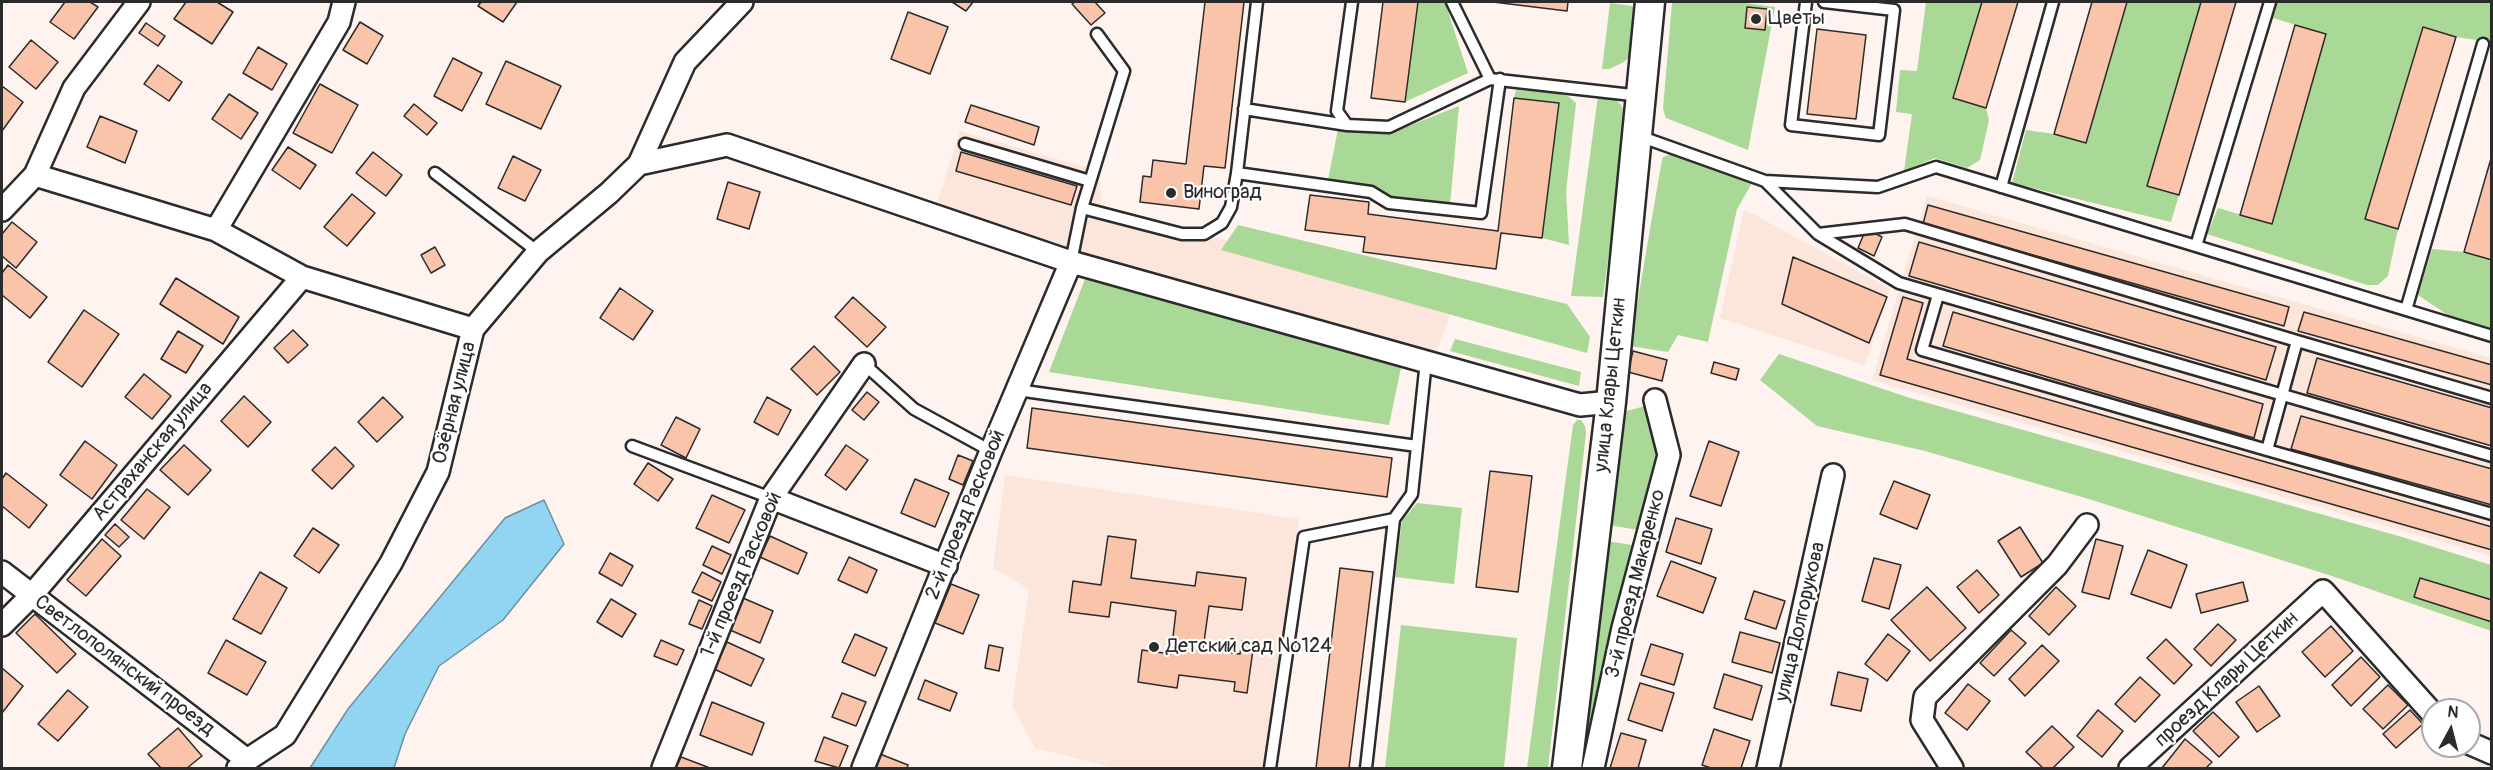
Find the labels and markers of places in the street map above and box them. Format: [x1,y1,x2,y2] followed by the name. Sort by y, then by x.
[1768,7,1825,31] place label: Цветы
[1749,12,1763,26] marker: Цветы
[1183,181,1261,205] place label: Виноград
[1164,186,1178,200] marker: Виноград
[1166,635,1332,659] place label: Детский сад №124
[1147,640,1161,654] marker: Детский сад №124

